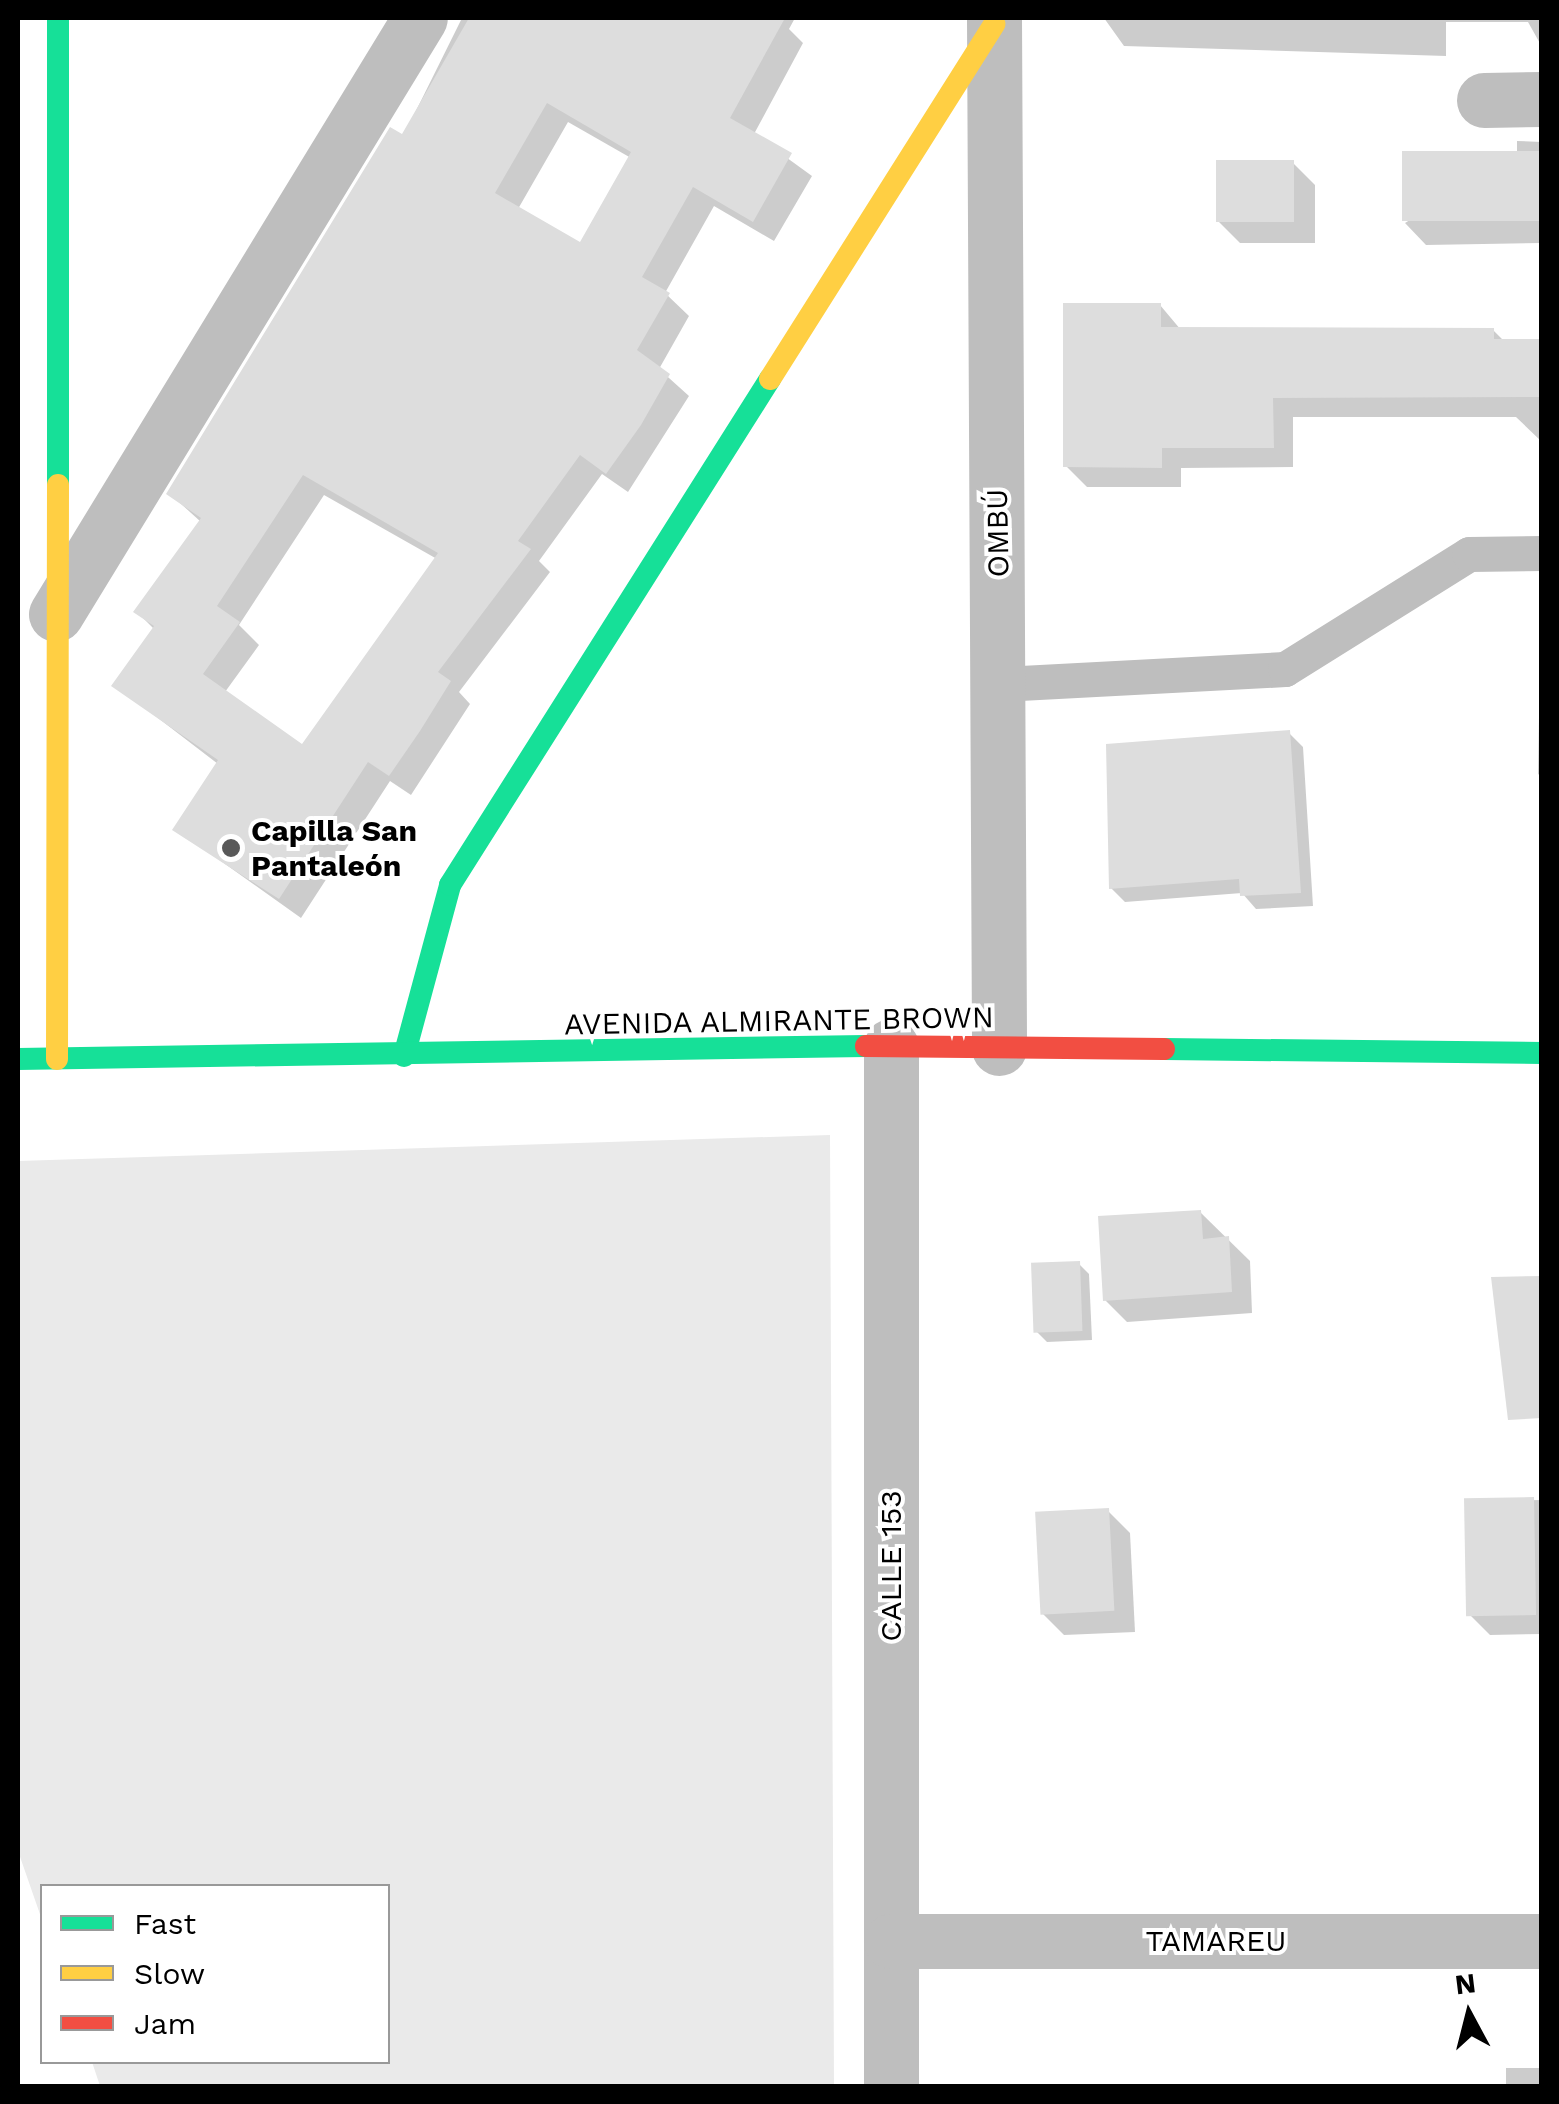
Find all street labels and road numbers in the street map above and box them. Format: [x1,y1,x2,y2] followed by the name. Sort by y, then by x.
[979,488,1017,578] street label: OMBÚ
[563,999,995,1043] street label: AVENIDA ALMIRANTE BROWN
[873,1490,909,1642] street label: CALLE 153
[1146,1923,1286,1959] street label: TAMAREU

